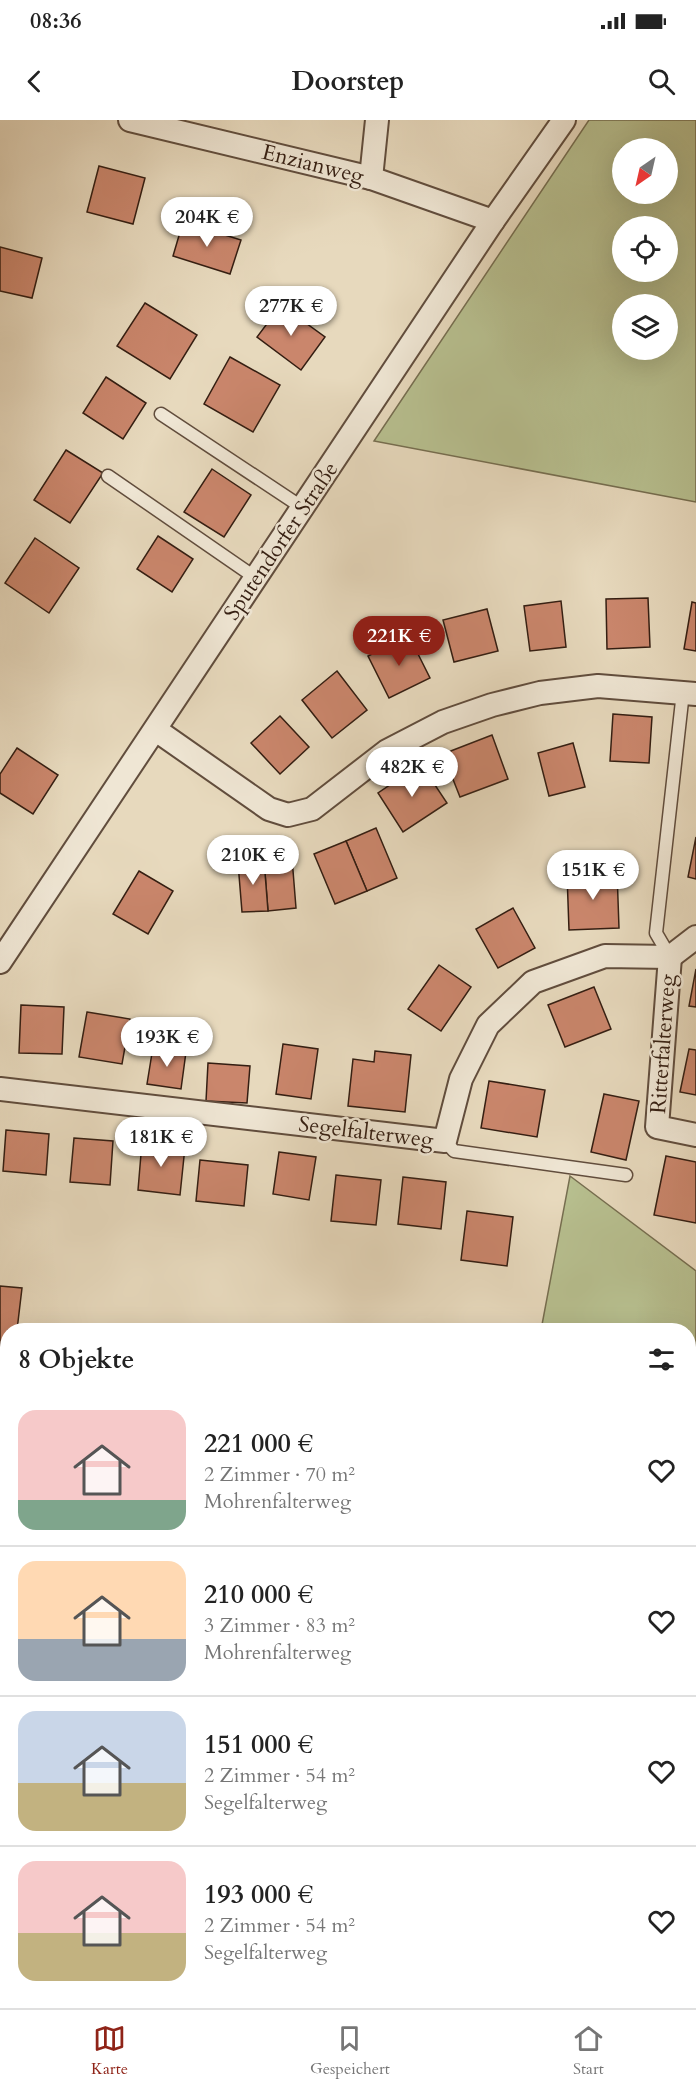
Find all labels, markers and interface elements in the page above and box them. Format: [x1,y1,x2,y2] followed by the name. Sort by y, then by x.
[30,6,81,36] text: 08:36
[292,63,404,100] text: Doorstep
[18,65,51,98] icon: back
[645,65,678,98] icon: search
[259,137,368,191] street label: Enzianweg
[612,138,678,204] north arrow
[612,138,678,360] map controls
[158,197,256,248] pin: 204K €
[175,203,239,230] text: 204K €
[612,216,678,282] button: locate
[242,286,340,337] pin: 277K €
[259,292,323,319] text: 277K €
[612,294,678,360] button: layers
[217,456,345,626] street label: Sputendorfer Straße
[350,616,448,667] pin: 221K €
[367,622,431,649] text: 221K €
[363,747,461,798] pin: 482K €
[380,753,444,780] text: 482K €
[204,835,302,886] pin: 210K €
[221,841,285,868] text: 210K €
[544,850,642,901] pin: 151K €
[561,856,625,883] text: 151K €
[643,972,683,1115] street label: Ritterfalterweg
[118,1017,216,1068] pin: 193K €
[135,1023,199,1050] text: 193K €
[297,1109,436,1155] street label: Segelfalterweg
[112,1117,210,1168] pin: 181K €
[129,1123,193,1150] text: 181K €
[18,1342,134,1377] text: 8 Objekte
[645,1343,678,1376] icon: filters
[204,1426,313,1461] text: 221 000 €
[66,1434,138,1506] icon: home
[645,1454,678,1487] icon: heart
[204,1461,355,1488] text: 2 Zimmer · 70 m²
[204,1488,351,1515] text: Mohrenfalterweg
[204,1577,313,1612] text: 210 000 €
[66,1585,138,1657] icon: home
[645,1605,678,1638] icon: heart
[204,1612,355,1639] text: 3 Zimmer · 83 m²
[204,1639,351,1666] text: Mohrenfalterweg
[204,1727,313,1762] text: 151 000 €
[66,1735,138,1807] icon: home
[645,1755,678,1788] icon: heart
[204,1762,355,1789] text: 2 Zimmer · 54 m²
[204,1789,327,1816] text: Segelfalterweg
[204,1877,313,1912] text: 193 000 €
[66,1885,138,1957] icon: home
[645,1905,678,1938] icon: heart
[204,1912,355,1939] text: 2 Zimmer · 54 m²
[204,1939,327,1966] text: Segelfalterweg
[91,2022,128,2080] tab: Karte
[310,2022,390,2080] tab: Gespeichert
[572,2022,605,2080] tab: Start

